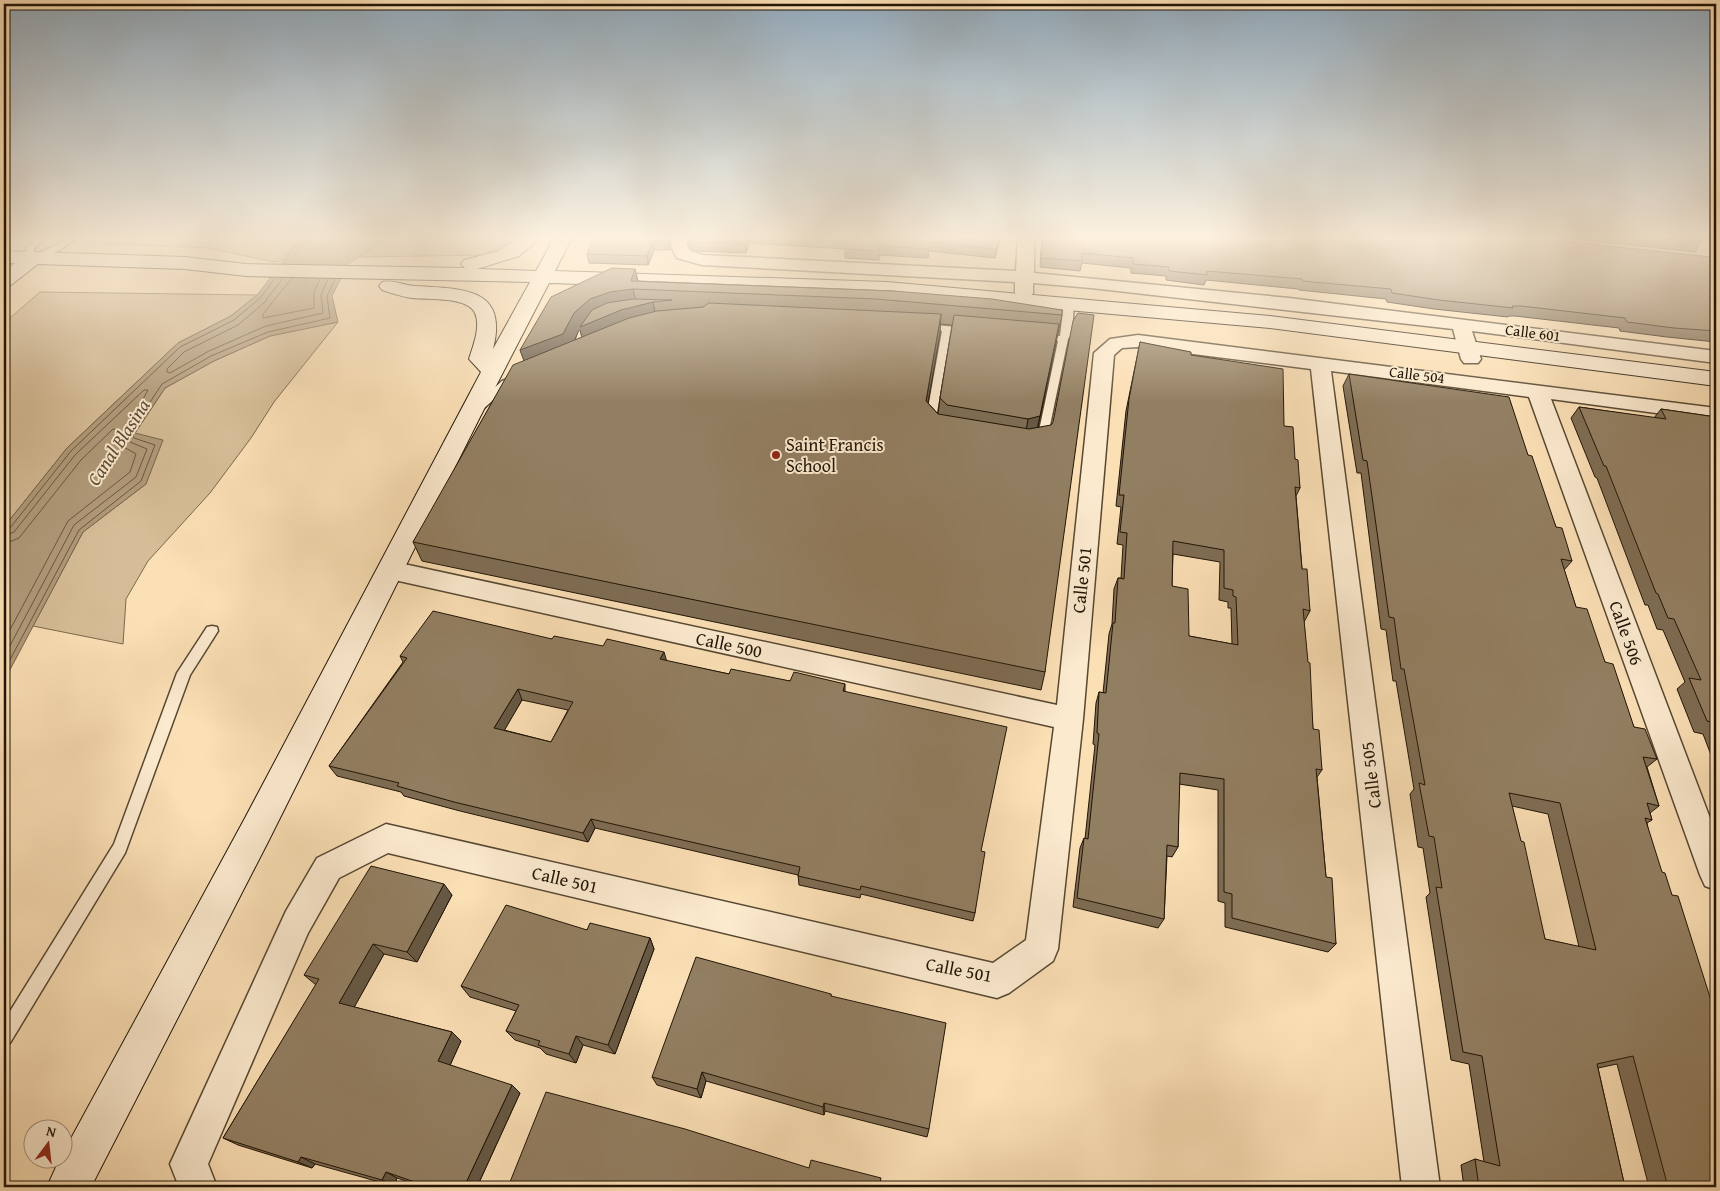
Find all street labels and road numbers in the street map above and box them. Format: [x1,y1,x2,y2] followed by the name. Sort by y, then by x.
[1504,319,1562,346] street label: Calle 601
[1388,361,1446,388] street label: Calle 504
[1065,545,1098,615] street label: Calle 501
[1602,597,1651,669] street label: Calle 506
[694,624,765,665] street label: Calle 500
[1353,740,1388,810] street label: Calle 505
[530,859,601,900] street label: Calle 501
[924,950,994,989] street label: Calle 501

